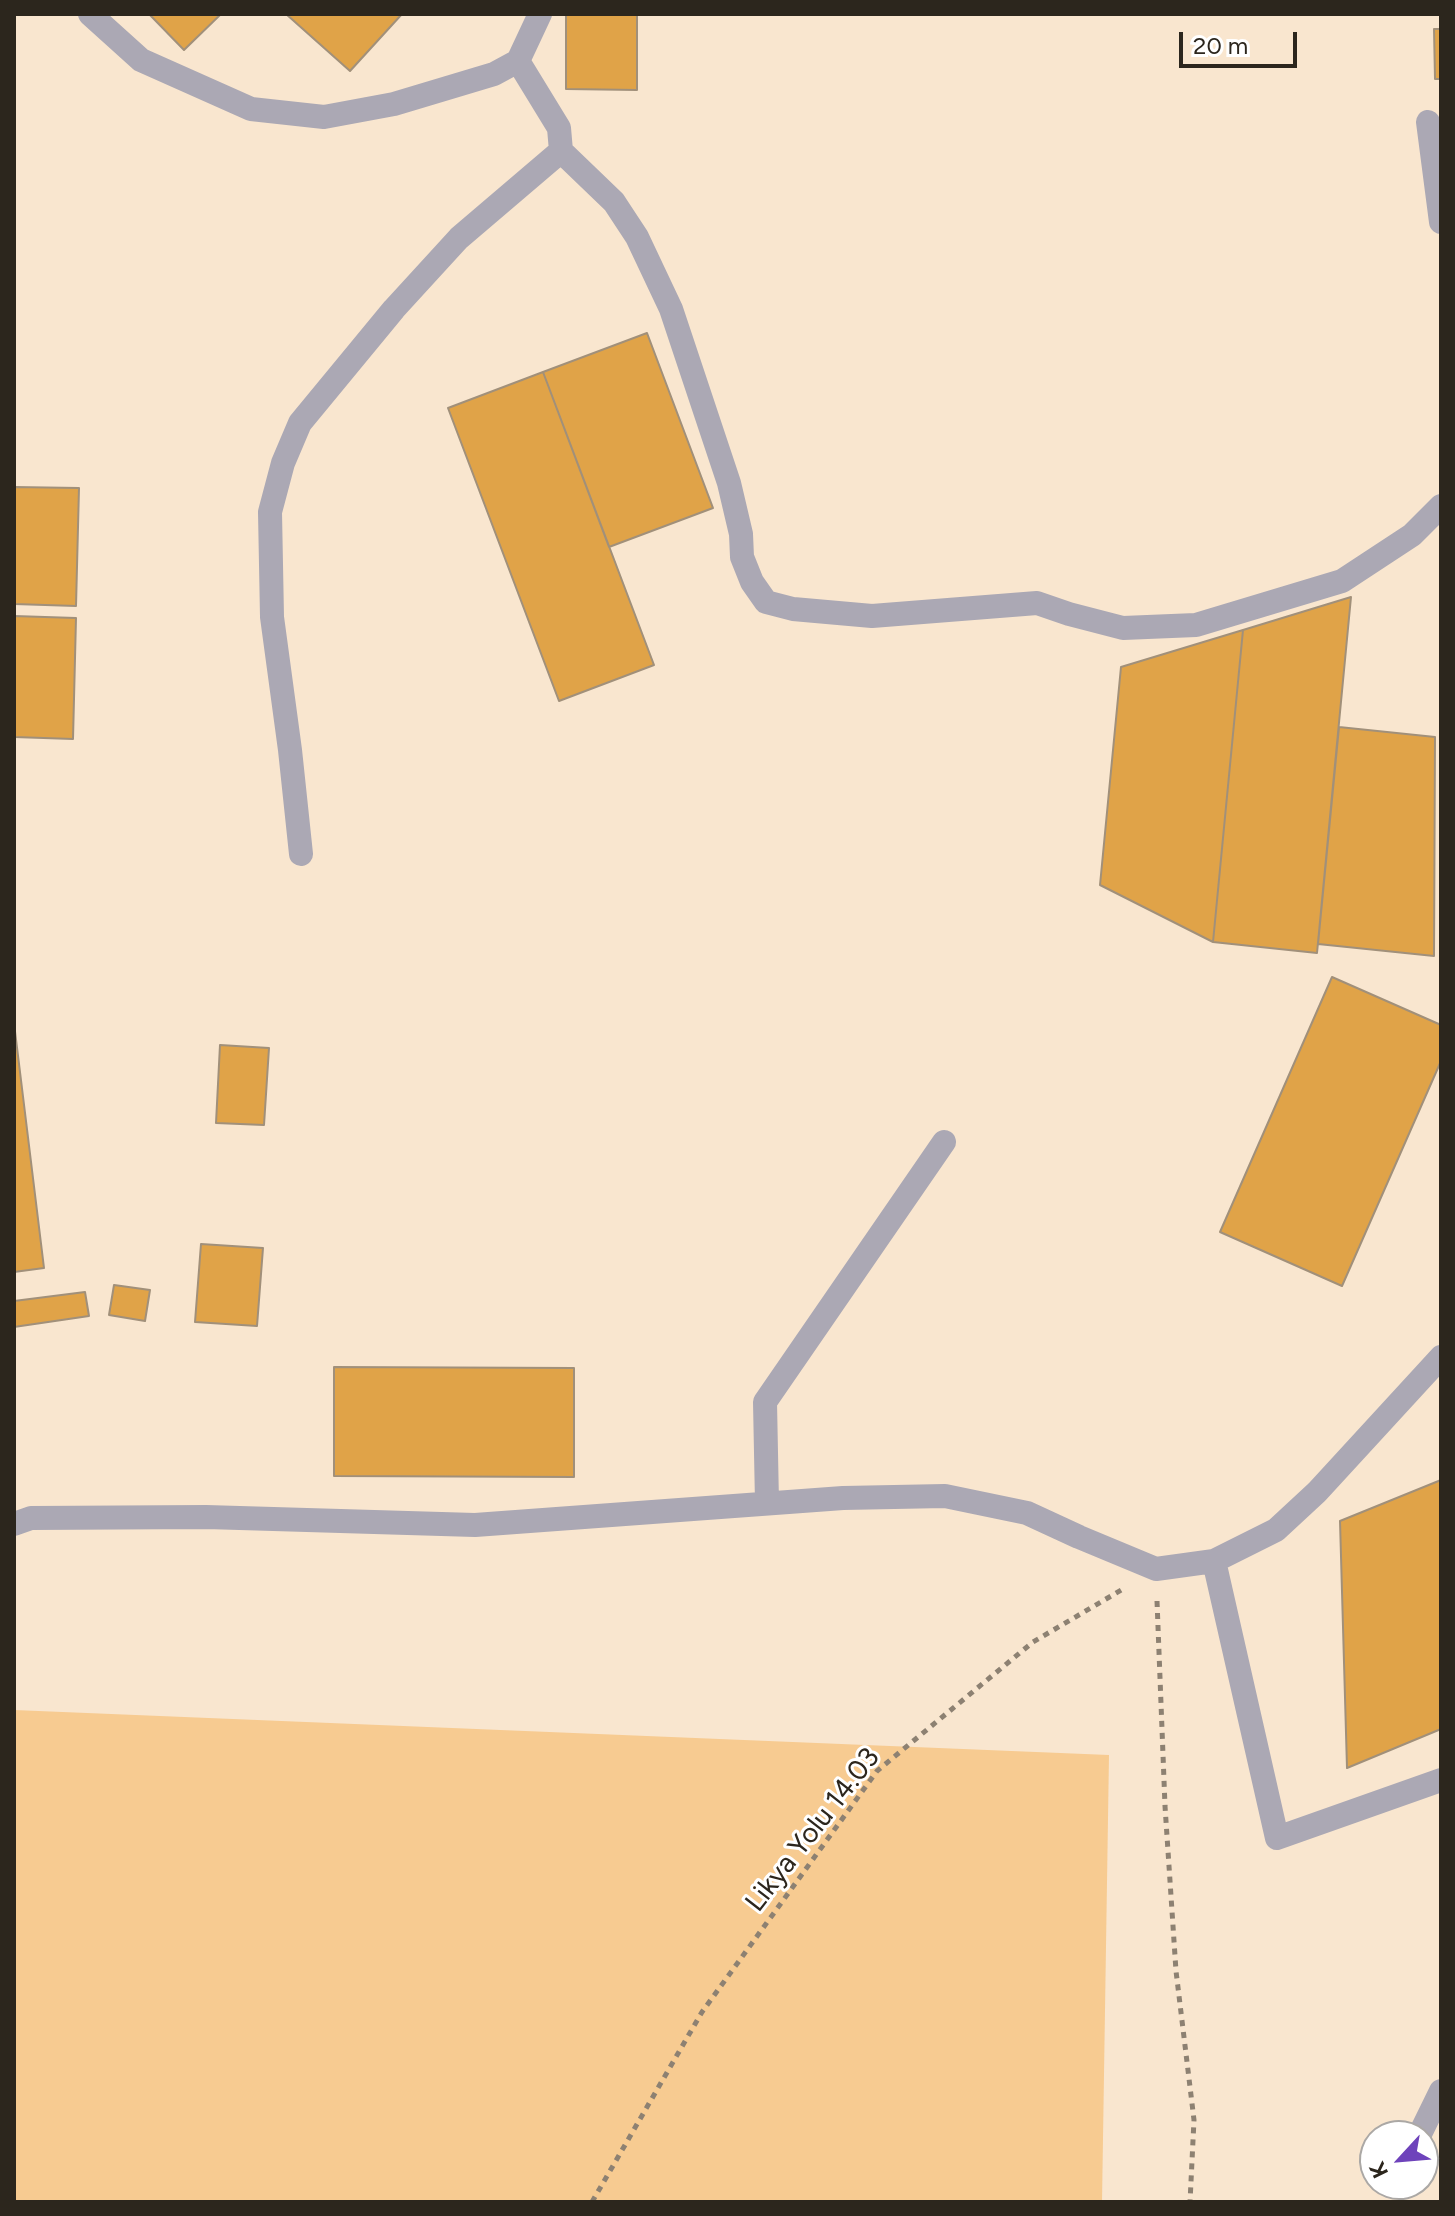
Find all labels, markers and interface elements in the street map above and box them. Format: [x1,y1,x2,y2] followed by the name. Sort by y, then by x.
[1183,16,1301,66] scale bar
[1193,31,1248,60] text: 20 m
[739,1742,887,1918] street label: Likya Yolu 14.03
[1359,2120,1439,2200] north arrow
[1363,2157,1394,2182] text: K

